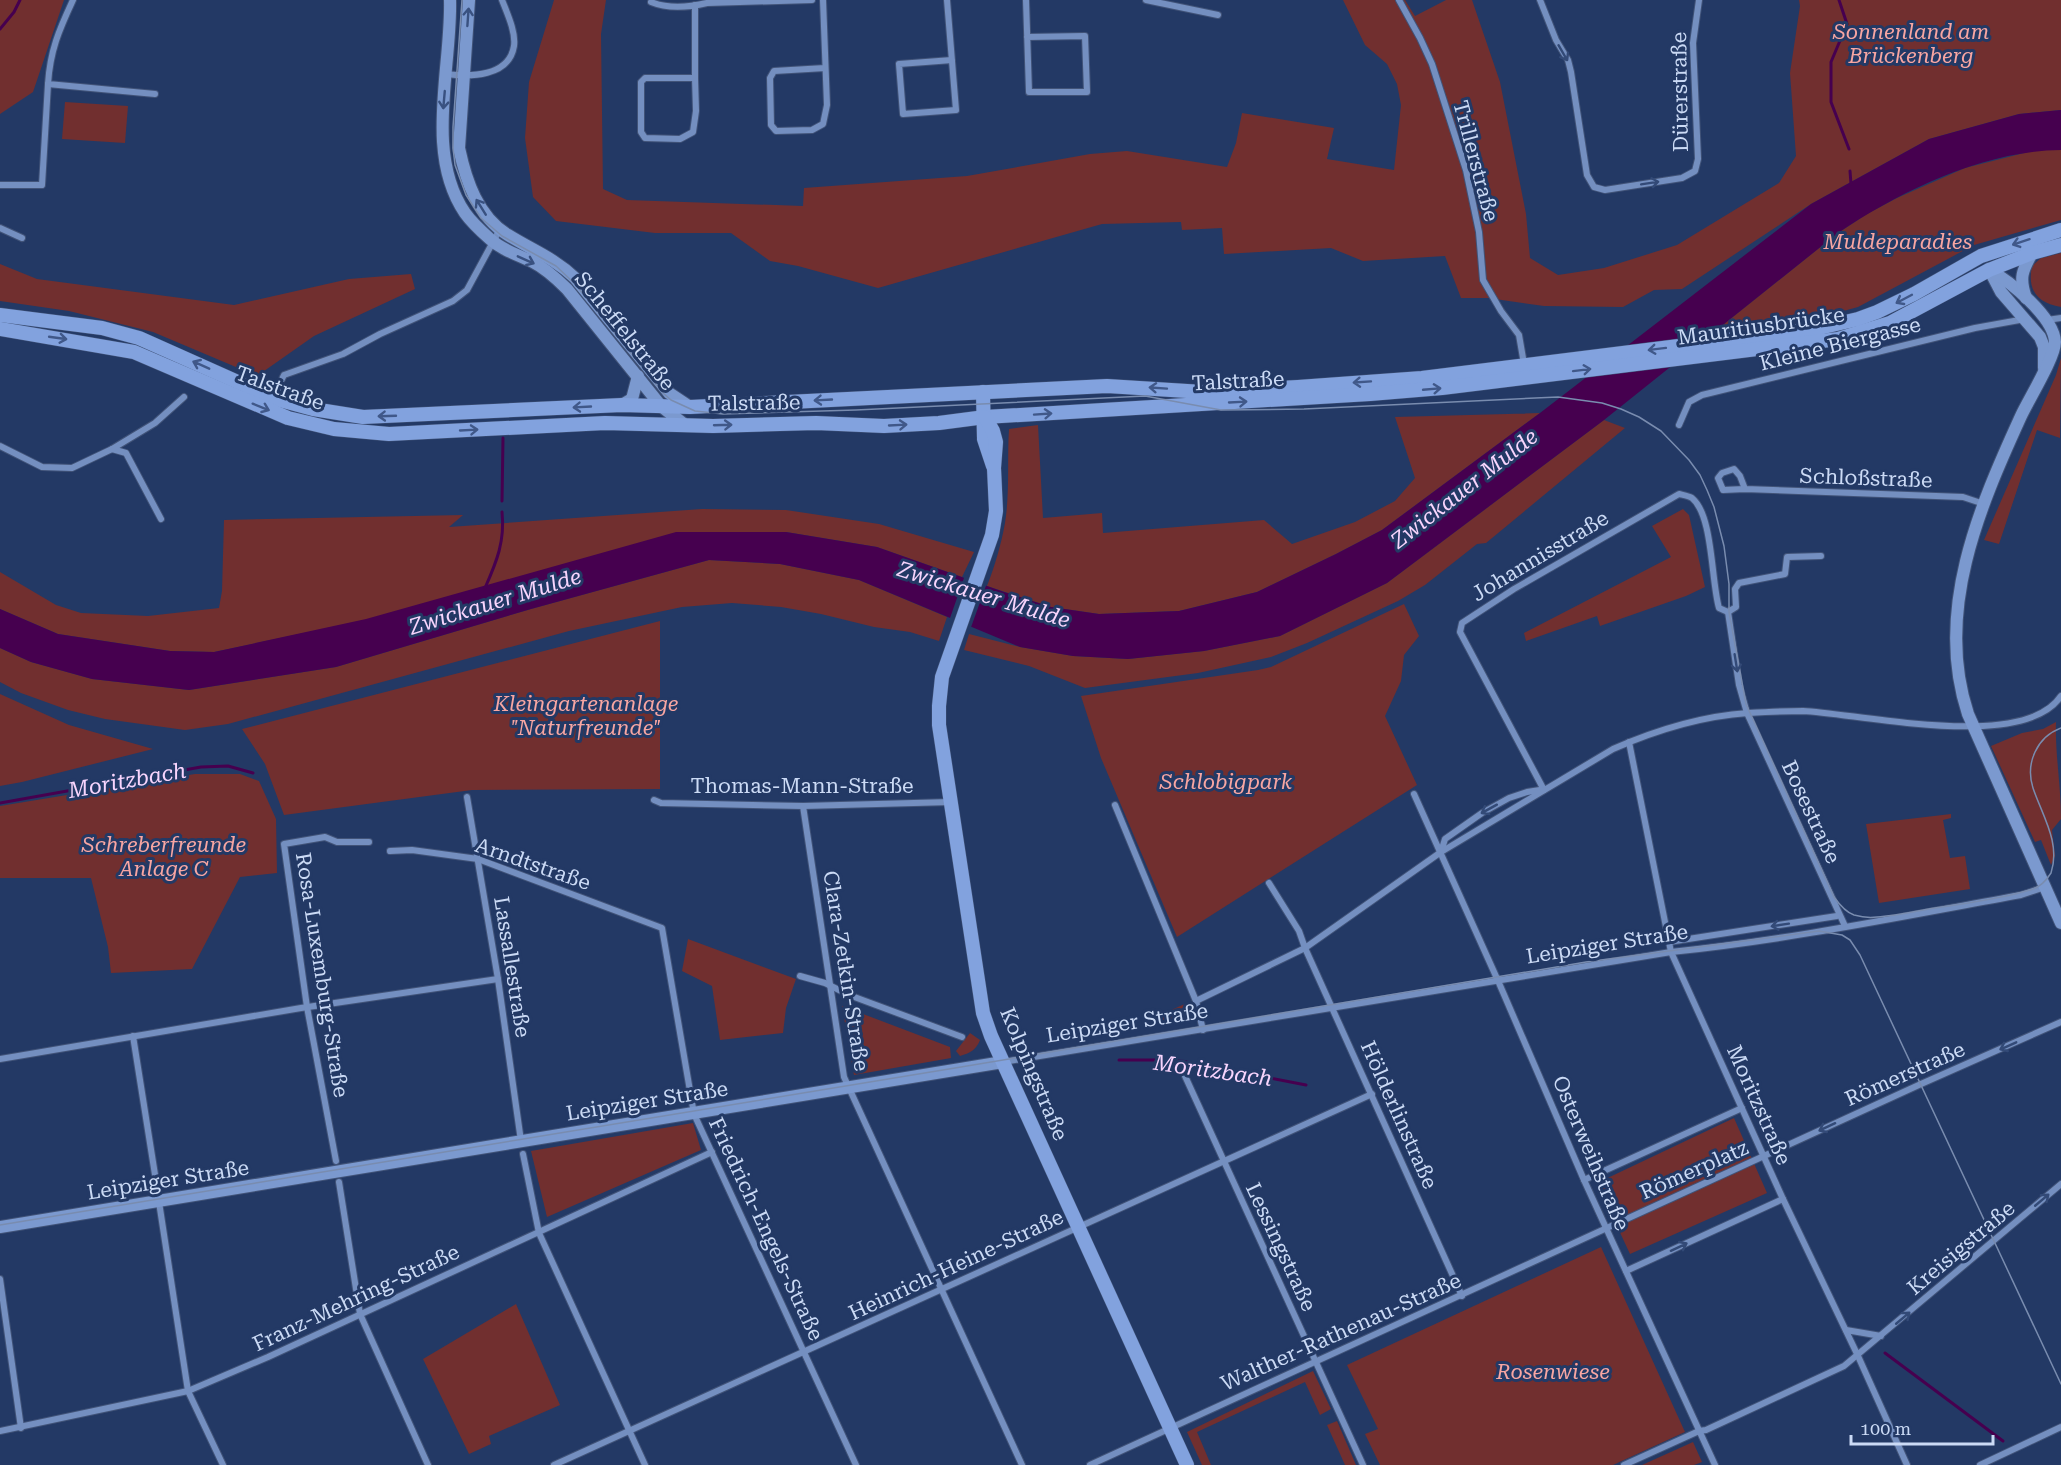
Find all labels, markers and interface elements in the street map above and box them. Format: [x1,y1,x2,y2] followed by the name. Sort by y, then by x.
[463,8,474,28] one-way arrow
[1832,20,1989,68] park label: Sonnenland am Brückenberg
[1667,32,1693,152] street label: Dürerstraße
[1558,44,1570,61] one-way arrow
[438,90,449,110] one-way arrow
[1448,98,1504,224] street label: Trillerstraße
[1640,177,1659,188] one-way arrow
[474,198,487,215] one-way arrow
[1823,230,1973,254] park label: Muldeparadies
[2012,237,2031,248] one-way arrow
[517,254,535,266] one-way arrow
[570,267,680,395] street label: Scheffelstraße
[1896,293,1913,305] one-way arrow
[1676,302,1846,350] street label: Mauritiusbrücke
[1757,312,1923,376] street label: Kleine Biergasse
[47,333,67,344] one-way arrow
[1648,344,1668,355] one-way arrow
[193,359,211,371] one-way arrow
[232,361,328,415] street label: Talstraße
[1572,364,1592,375] one-way arrow
[1191,367,1285,395] street label: Talstraße
[1352,377,1372,388] one-way arrow
[1148,383,1168,394] one-way arrow
[1422,383,1442,394] one-way arrow
[707,390,801,416] street label: Talstraße
[814,395,834,406] one-way arrow
[1227,396,1247,407] one-way arrow
[251,402,270,413] one-way arrow
[572,402,592,413] one-way arrow
[1033,408,1053,419] one-way arrow
[378,410,398,422] one-way arrow
[713,420,733,431] one-way arrow
[887,420,907,431] one-way arrow
[458,424,478,435] one-way arrow
[1385,424,1542,554] water label: Zwickauer Mulde
[1799,464,1933,492] street label: Schloßstraße
[1467,506,1613,606] street label: Johannisstraße
[894,556,1073,633] water label: Zwickauer Mulde
[405,563,584,640] water label: Zwickauer Mulde
[1730,653,1741,672] one-way arrow
[493,692,678,740] park label: Kleingartenanlage "Naturfreunde"
[1777,757,1845,867] street label: Bosestraße
[65,758,188,803] water label: Moritzbach
[1159,770,1293,794] park label: Schlobigpark
[690,774,914,798] street label: Thomas-Mann-Straße
[1481,803,1498,815] one-way arrow
[81,833,246,881] park label: Schreberfreunde Anlage C
[472,833,594,895] street label: Arndtstraße
[291,851,353,1099] street label: Rosa-Luxemburg-Straße
[818,869,874,1073] street label: Clara-Zetkin-Straße
[489,895,535,1039] street label: Lassallestraße
[1524,919,1690,969] street label: Leipziger Straße
[1770,919,1790,930] one-way arrow
[1044,998,1210,1048] street label: Leipziger Straße
[995,1004,1073,1144] street label: Kolpingstraße
[1356,1037,1442,1193] street label: Hölderlinstraße
[1841,1037,1969,1111] street label: Römerstraße
[1722,1041,1796,1169] street label: Moritzstraße
[1999,1041,2017,1052] one-way arrow
[1151,1050,1274,1091] water label: Moritzbach
[1548,1072,1634,1234] street label: Osterweihstraße
[564,1076,730,1126] street label: Leipziger Straße
[704,1114,828,1344] street label: Friedrich-Engels-Straße
[1819,1122,1837,1134] one-way arrow
[1636,1135,1752,1205] street label: Römerplatz
[85,1155,251,1205] street label: Leipziger Straße
[1241,1179,1321,1315] street label: Lessingstraße
[2034,1193,2049,1207] one-way arrow
[1902,1196,2020,1300] street label: Kreisigstraße
[845,1205,1067,1325] street label: Heinrich-Heine-Straße
[249,1240,463,1356] street label: Franz-Mehring-Straße
[1670,1240,1688,1252] one-way arrow
[1217,1268,1465,1396] street label: Walther-Rathenau-Straße
[1895,1311,1910,1325] one-way arrow
[1495,1360,1610,1384] park label: Rosenwiese
[1851,1408,1994,1446] scale bar
[1860,1418,1911,1439] text: 100 m

